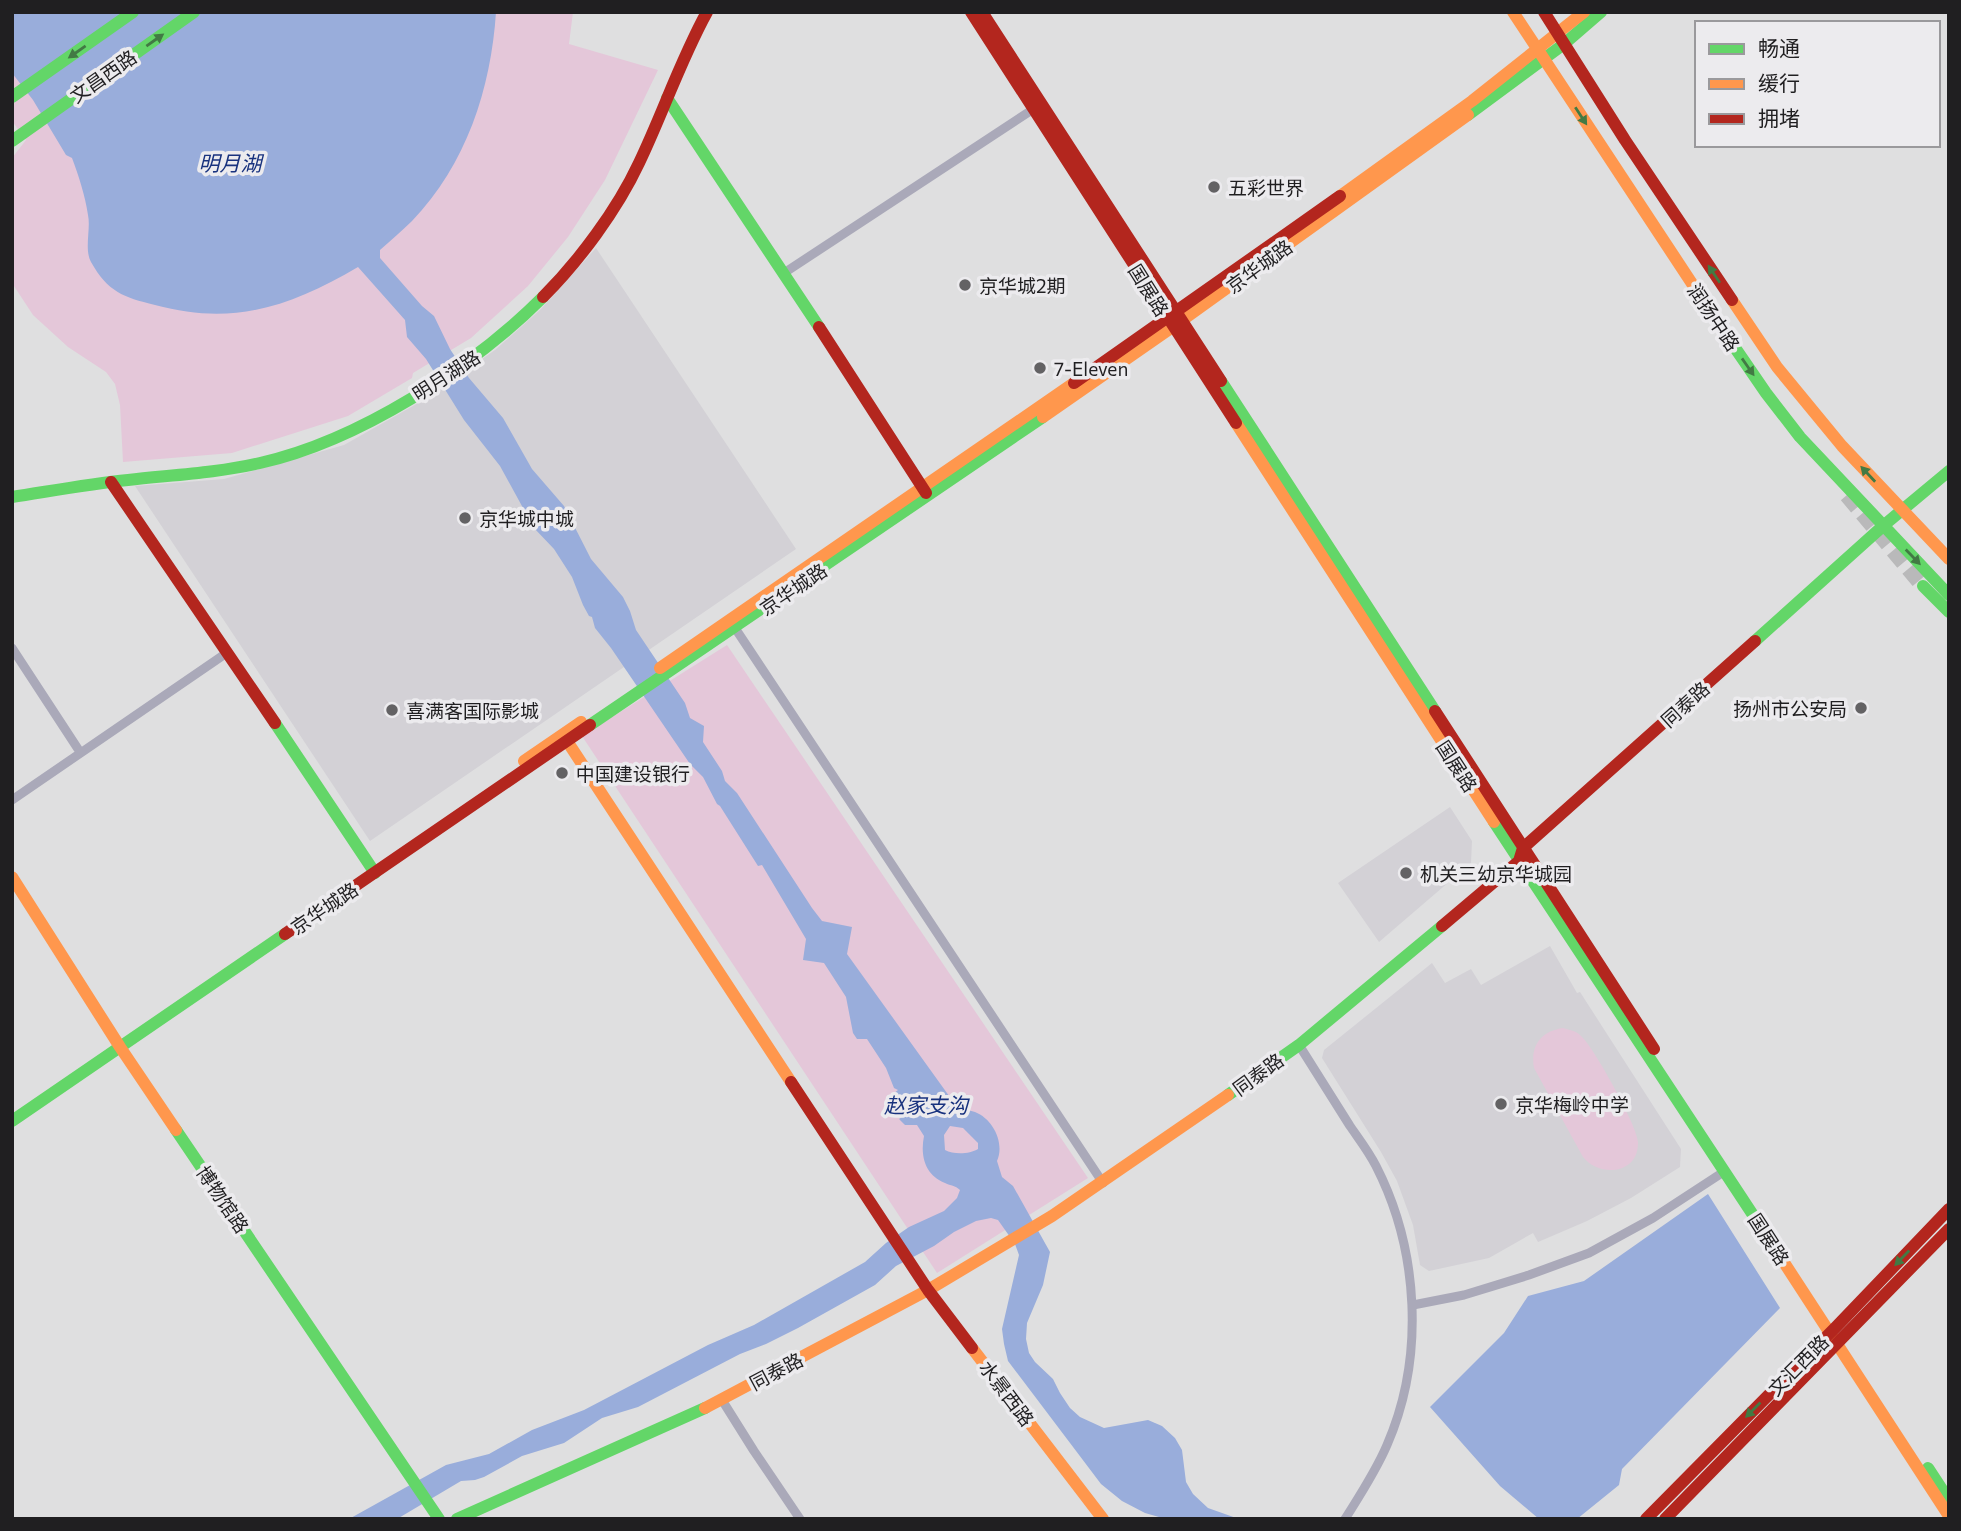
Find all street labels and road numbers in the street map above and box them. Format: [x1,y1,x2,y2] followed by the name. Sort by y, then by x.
[65,45,141,107] street label: 文昌西路
[1221,234,1297,298] street label: 京华城路
[1124,260,1174,320] street label: 国展路
[1683,279,1745,355] street label: 润扬中路
[408,345,484,405] street label: 明月湖路
[755,558,831,620] street label: 京华城路
[1656,676,1714,732] street label: 同泰路
[1432,736,1482,796] street label: 国展路
[286,877,362,939] street label: 京华城路
[1228,1048,1288,1100] street label: 同泰路
[192,1161,254,1237] street label: 博物馆路
[1744,1209,1794,1269] street label: 国展路
[1763,1330,1833,1400] street label: 文汇西路
[745,1347,807,1395] street label: 同泰路
[975,1356,1039,1430] street label: 水景西路

